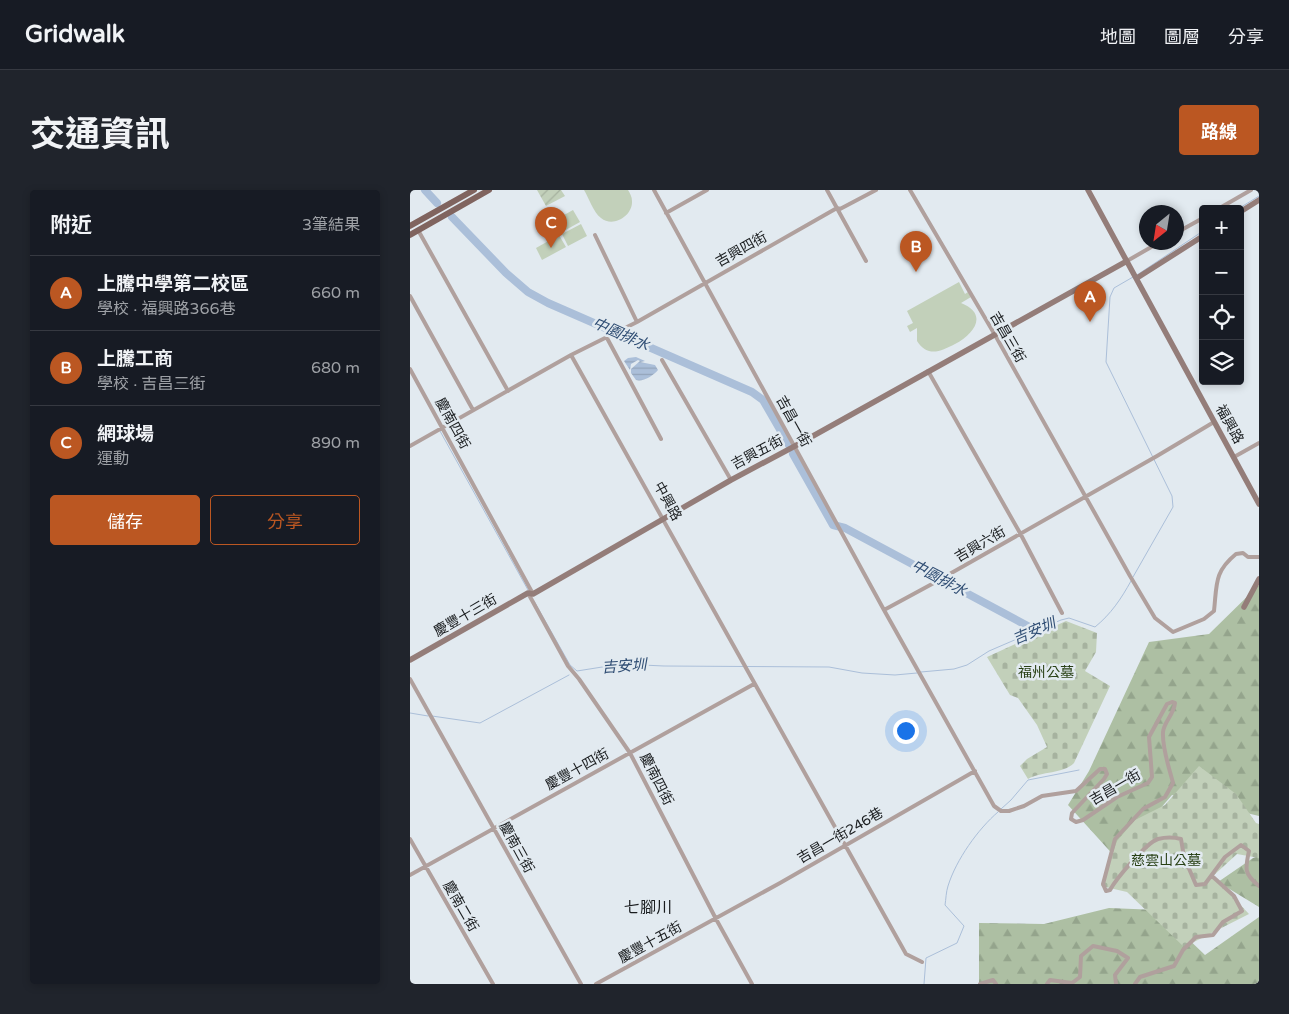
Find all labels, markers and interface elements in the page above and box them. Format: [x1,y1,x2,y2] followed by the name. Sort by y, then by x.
[25,20,125,49] text: Gridwalk
[1100,26,1136,48] text: 地圖
[1164,26,1200,48] text: 圖層
[1228,26,1264,48] text: 分享
[1179,105,1259,155] button: 路線
[30,114,170,156] text: 交通資訊
[1139,205,1184,250] north arrow
[1199,205,1244,385] map controls
[1199,205,1244,250] button: +
[535,207,567,248] pin: C
[50,213,92,238] text: 附近
[302,215,360,235] text: 3筆結果
[713,228,770,270] street label: 吉興四街
[900,231,932,272] pin: B
[1199,250,1244,295] button: −
[97,273,249,295] text: 上騰中學第二校區
[1074,281,1106,322] pin: A
[60,283,72,303] text: A
[311,283,360,303] text: 660 m
[1199,295,1244,340] button: locate
[97,299,236,319] text: 學校 · 福興路366巷
[986,309,1029,366] street label: 吉昌三街
[590,314,653,355] water label: 中園排水
[1199,340,1244,385] button: layers
[97,348,173,370] text: 上騰工商
[60,358,72,378] text: B
[311,358,360,378] text: 680 m
[97,374,205,394] text: 學校 · 吉昌三街
[773,393,815,450] street label: 吉昌一街
[432,395,474,452] street label: 慶南四街
[1212,402,1247,447] street label: 福興路
[97,423,154,445] text: 網球場
[729,432,786,473] street label: 吉興五街
[60,433,72,453] text: C
[311,433,360,453] text: 890 m
[97,449,129,469] text: 運動
[650,479,685,524] street label: 中興路
[50,495,200,545] button: 儲存
[210,495,360,545] button: 分享
[952,523,1009,566] street label: 吉興六街
[908,556,971,600] water label: 中園排水
[431,591,500,640] street label: 慶豐十三街
[1010,613,1060,648] water label: 吉安圳
[601,655,649,677] water label: 吉安圳
[1018,664,1074,681] park label: 福州公墓
[893,718,919,744] your location
[543,745,612,794] street label: 慶豐十四街
[636,750,677,808] street label: 慶南四街
[1087,766,1144,809] street label: 吉昌一街
[794,804,886,867] street label: 吉昌一街246巷
[496,819,538,876] street label: 慶南三街
[1131,852,1201,869] park label: 慈雲山公墓
[439,878,482,935] street label: 慶南二街
[624,898,672,918] district label: 七腳川
[616,918,685,967] street label: 慶豐十五街

